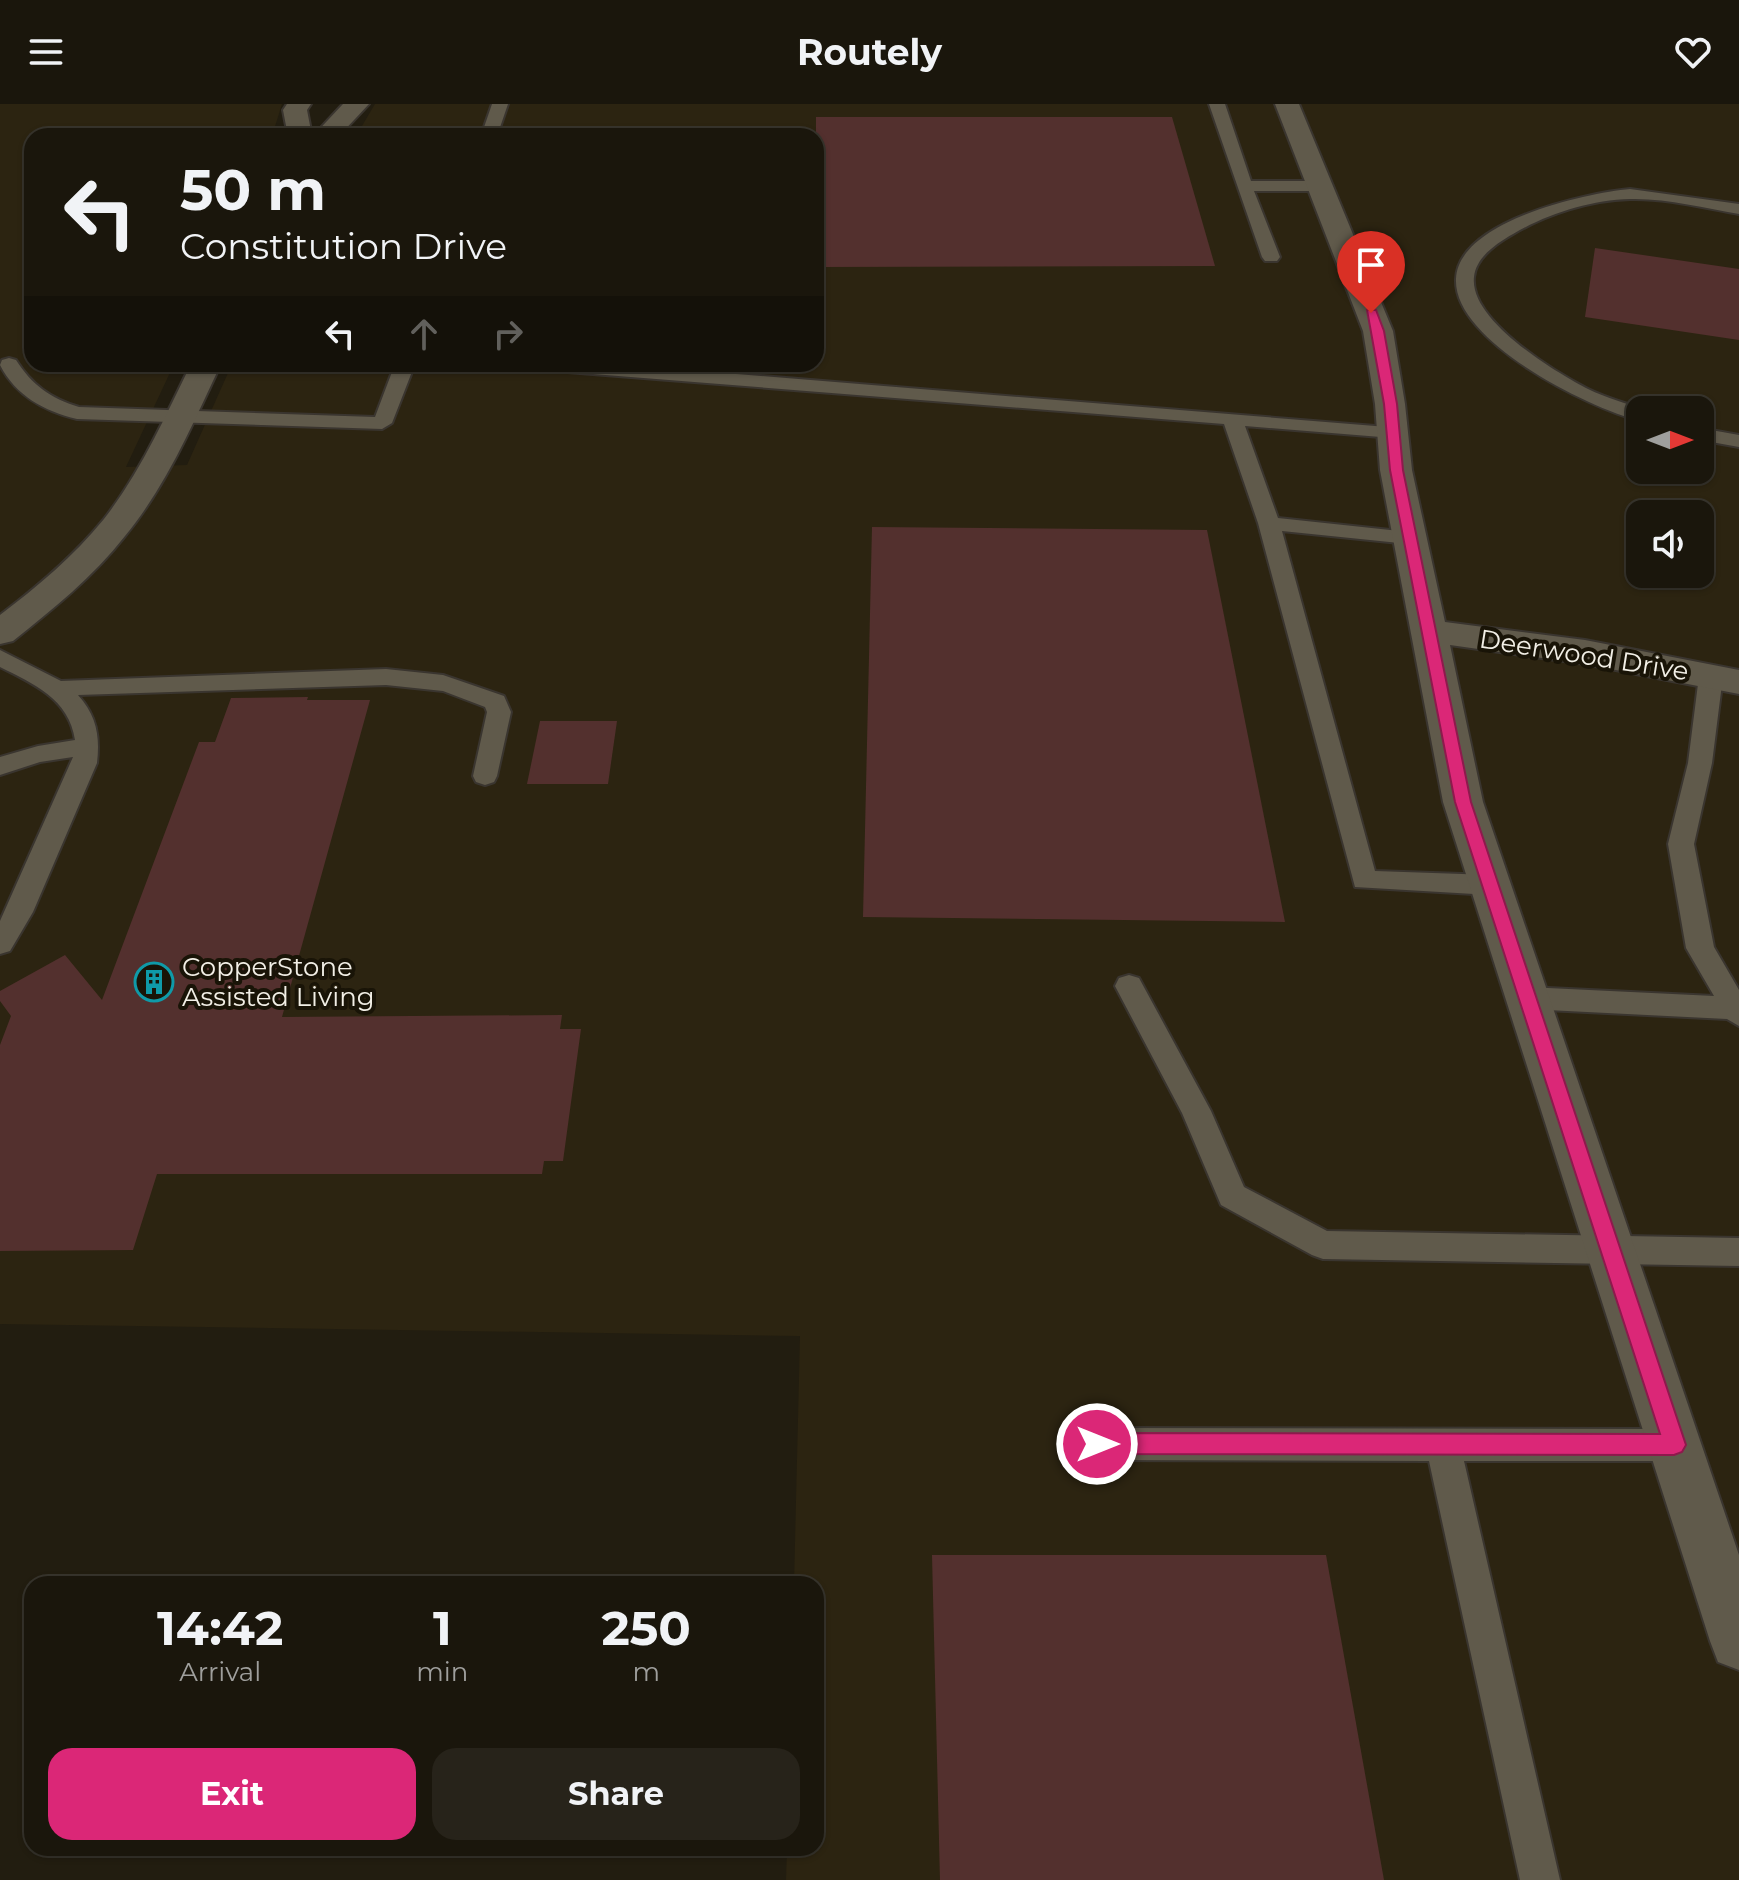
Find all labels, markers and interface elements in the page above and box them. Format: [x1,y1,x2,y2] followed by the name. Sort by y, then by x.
[24,30,68,74] icon: menu
[797,30,942,74] text: Routely
[1671,30,1715,74] icon: heart
[180,156,326,224] text: 50 m
[48,160,152,264] icon: left
[180,224,507,268] text: Constitution Drive
[1337,231,1405,313] pin
[1349,243,1393,287] icon: arrive
[318,312,362,356] icon: left
[402,312,446,356] icon: ahead
[486,312,530,356] icon: right
[1626,396,1714,484] north arrow
[1626,396,1714,588] map controls
[1626,500,1714,588] button: sound
[1477,623,1691,687] street label: Deerwood Drive
[182,951,375,1013] place label: CopperStone Assisted Living
[133,961,175,1003] building icon: CopperStone Assisted Living
[1055,1402,1139,1486] position arrow
[157,1599,283,1657] text: 14:42
[433,1599,452,1657] text: 1
[601,1599,691,1657] text: 250
[179,1656,261,1688] text: Arrival
[416,1656,468,1688] text: min
[632,1656,660,1688] text: m
[48,1748,416,1840] button: Exit
[432,1748,800,1840] button: Share

